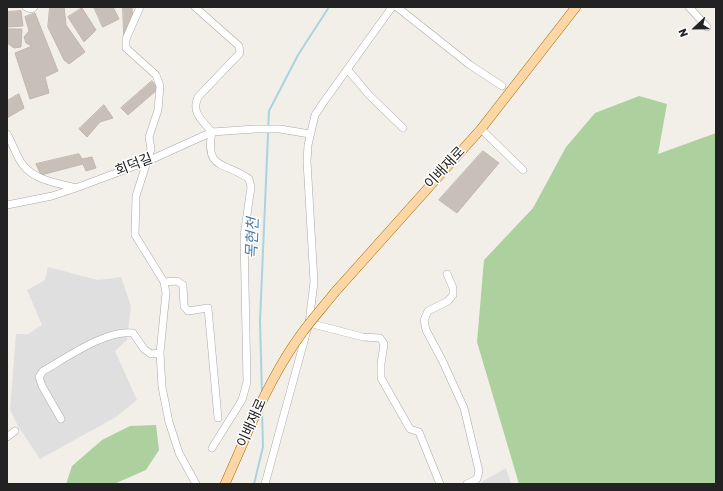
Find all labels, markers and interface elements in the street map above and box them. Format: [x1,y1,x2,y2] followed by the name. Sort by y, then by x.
[675,8,715,48] north arrow
[676,27,691,39] text: N
[421,143,469,193] street label: 이배재로
[113,150,155,180] street label: 회덕길
[243,217,263,259] water label: 목현천
[234,396,270,450] street label: 이배재로

